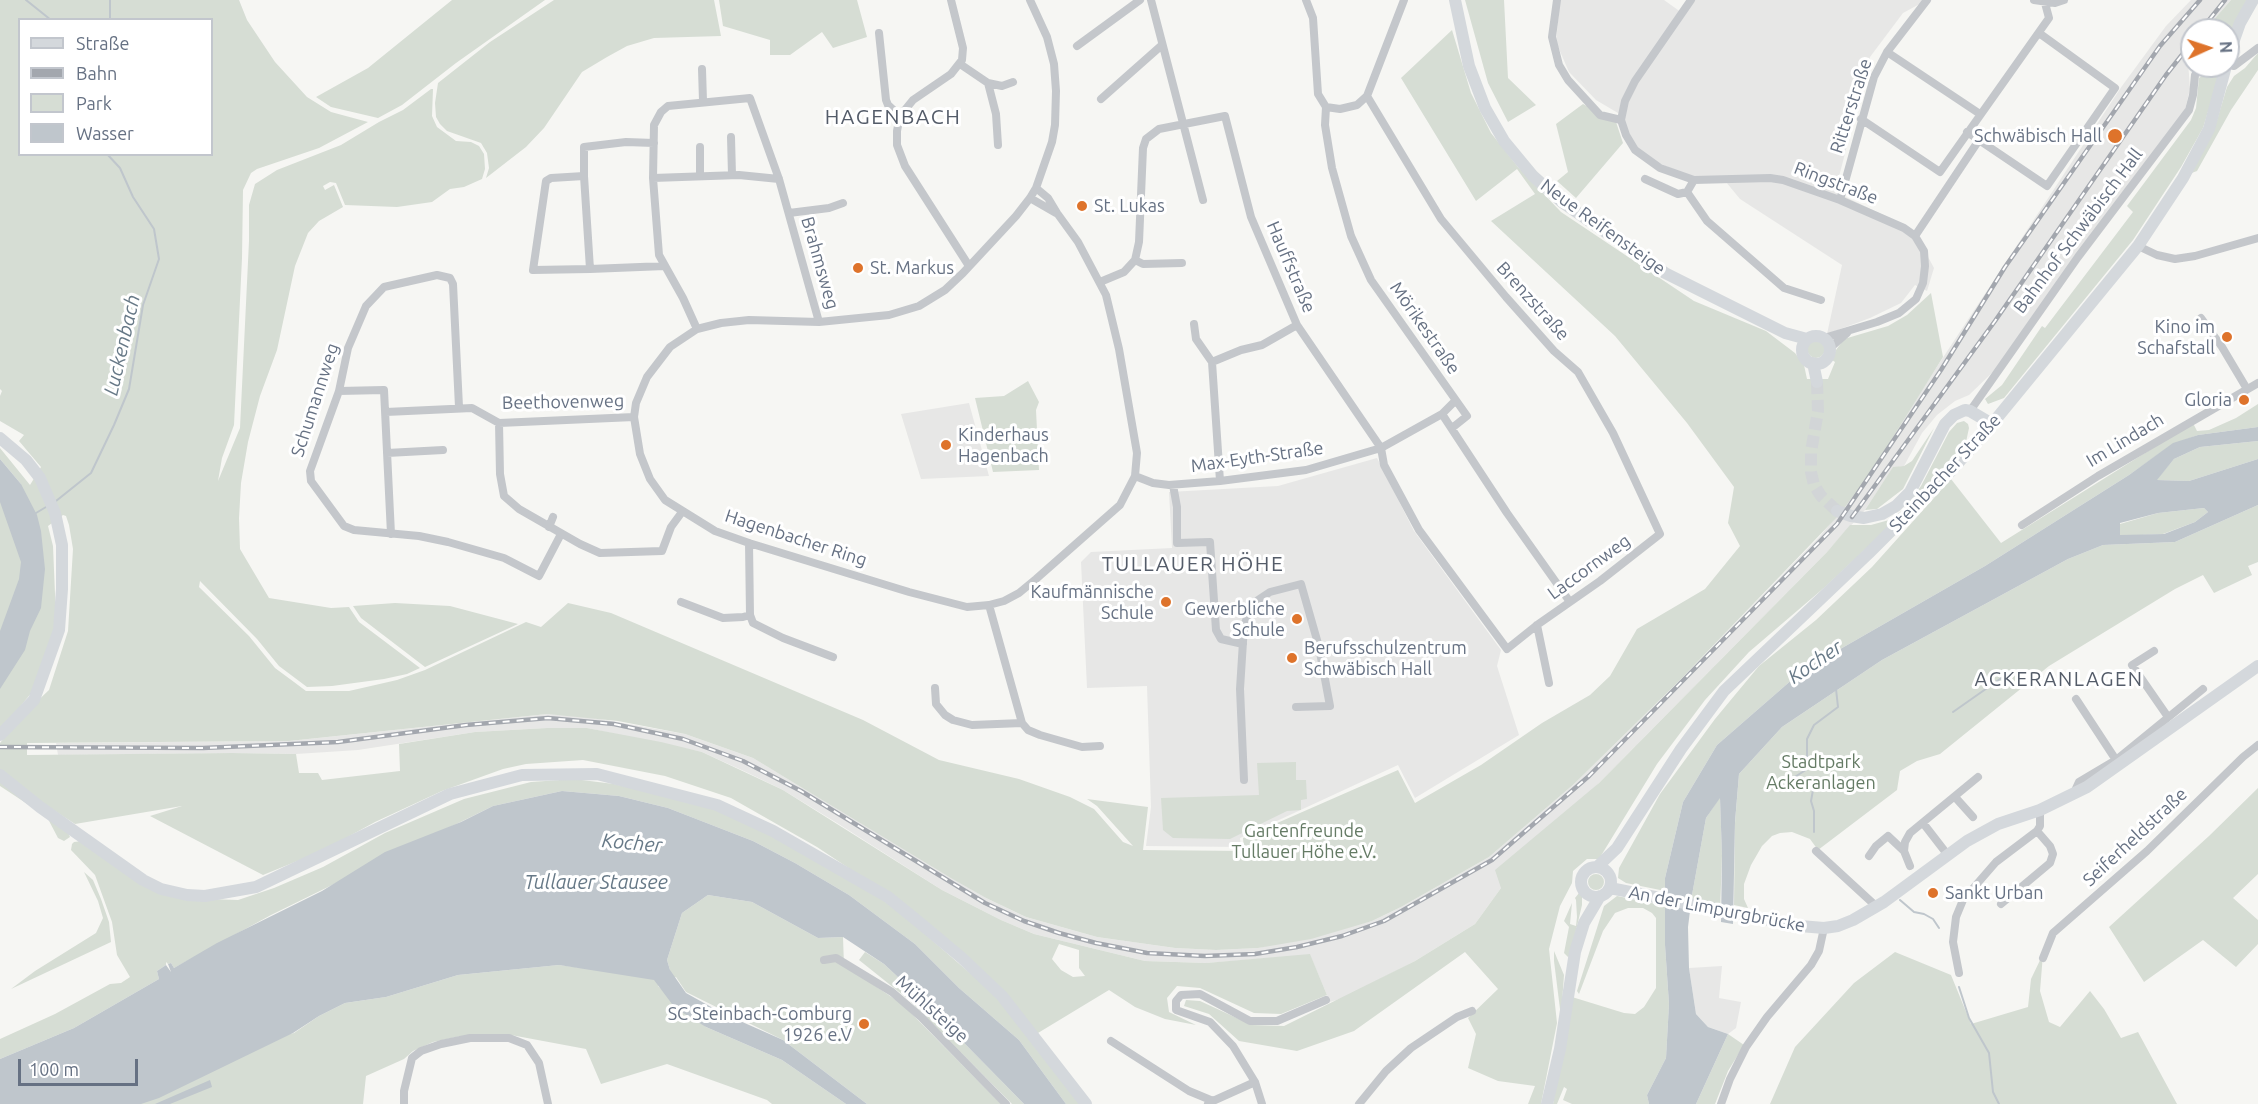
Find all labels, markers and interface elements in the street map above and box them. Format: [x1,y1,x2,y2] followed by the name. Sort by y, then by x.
[18,18,213,156] legend
[2180,18,2240,78] north arrow
[76,33,129,53] text: Straße
[2217,41,2235,54] text: N
[1826,56,1876,156] street label: Ritterstraße
[76,63,117,83] text: Bahn
[76,93,112,113] text: Park
[825,104,961,130] district label: HAGENBACH
[76,123,134,143] text: Wasser
[1974,125,2102,147] place label: Schwäbisch Hall
[2106,127,2124,145] marker: Schwäbisch Hall
[2009,144,2147,318] street label: Bahnhof Schwäbisch Hall
[1791,157,1881,209] street label: Ringstraße
[1536,174,1670,280] street label: Neue Reifensteige
[1094,195,1165,217] place label: St. Lukas
[1075,199,1089,213] marker: St. Lukas
[796,214,844,312] street label: Brahmsweg
[1262,218,1320,316] street label: Hauffstraße
[870,257,954,279] place label: St. Markus
[1492,257,1574,345] street label: Brenzstraße
[851,261,865,275] marker: St. Markus
[1385,278,1465,378] street label: Mörikestraße
[99,292,145,398] water label: Luckenbach
[2137,316,2215,358] place label: Kino im Schafstall
[2220,330,2234,344] marker: Kino im Schafstall
[287,341,343,459] street label: Schumannweg
[2184,389,2232,411] place label: Gloria
[502,390,624,414] street label: Beethovenweg
[2237,393,2251,407] marker: Gloria
[2082,408,2168,472] street label: Im Lindach
[1885,409,2005,537] street label: Steinbacher Straße
[958,424,1049,466] place label: Kinderhaus Hagenbach
[1189,437,1325,477] street label: Max-Eyth-Straße
[939,438,953,452] marker: Kinderhaus Hagenbach
[722,505,870,571] street label: Hagenbacher Ring
[1543,530,1635,604] street label: Laccornweg
[1102,551,1284,577] district label: TULLAUER HÖHE
[1031,581,1154,624] place label: Kaufmännische Schule
[1159,595,1173,609] marker: Kaufmännische Schule
[1184,598,1285,640] place label: Gewerbliche Schule
[1290,612,1304,626] marker: Gewerbliche Schule
[1783,635,1847,689] water label: Kocher
[1304,637,1467,680] place label: Berufsschulzentrum Schwäbisch Hall
[1285,651,1299,665] marker: Berufsschulzentrum Schwäbisch Hall
[1974,667,2144,691] district label: ACKERANLAGEN
[1766,751,1876,794] park label: Stadtpark Ackeranlagen
[2078,783,2192,891] street label: Seiferheldstraße
[1232,820,1376,862] park label: Gartenfreunde Tullauer Höhe e.V.
[601,828,663,858] water label: Kocher
[524,870,668,894] water label: Tullauer Stausee
[1627,881,1807,937] street label: An der Limpurgbrücke
[1945,882,2043,904] place label: Sankt Urban
[1926,886,1940,900] marker: Sankt Urban
[891,971,973,1047] street label: Mühlsteige
[668,1003,852,1046] place label: SC Steinbach-Comburg 1926 e.V
[857,1017,871,1031] marker: SC Steinbach-Comburg 1926 e.V
[21,1047,141,1085] scale bar
[29,1059,79,1079] text: 100 m

